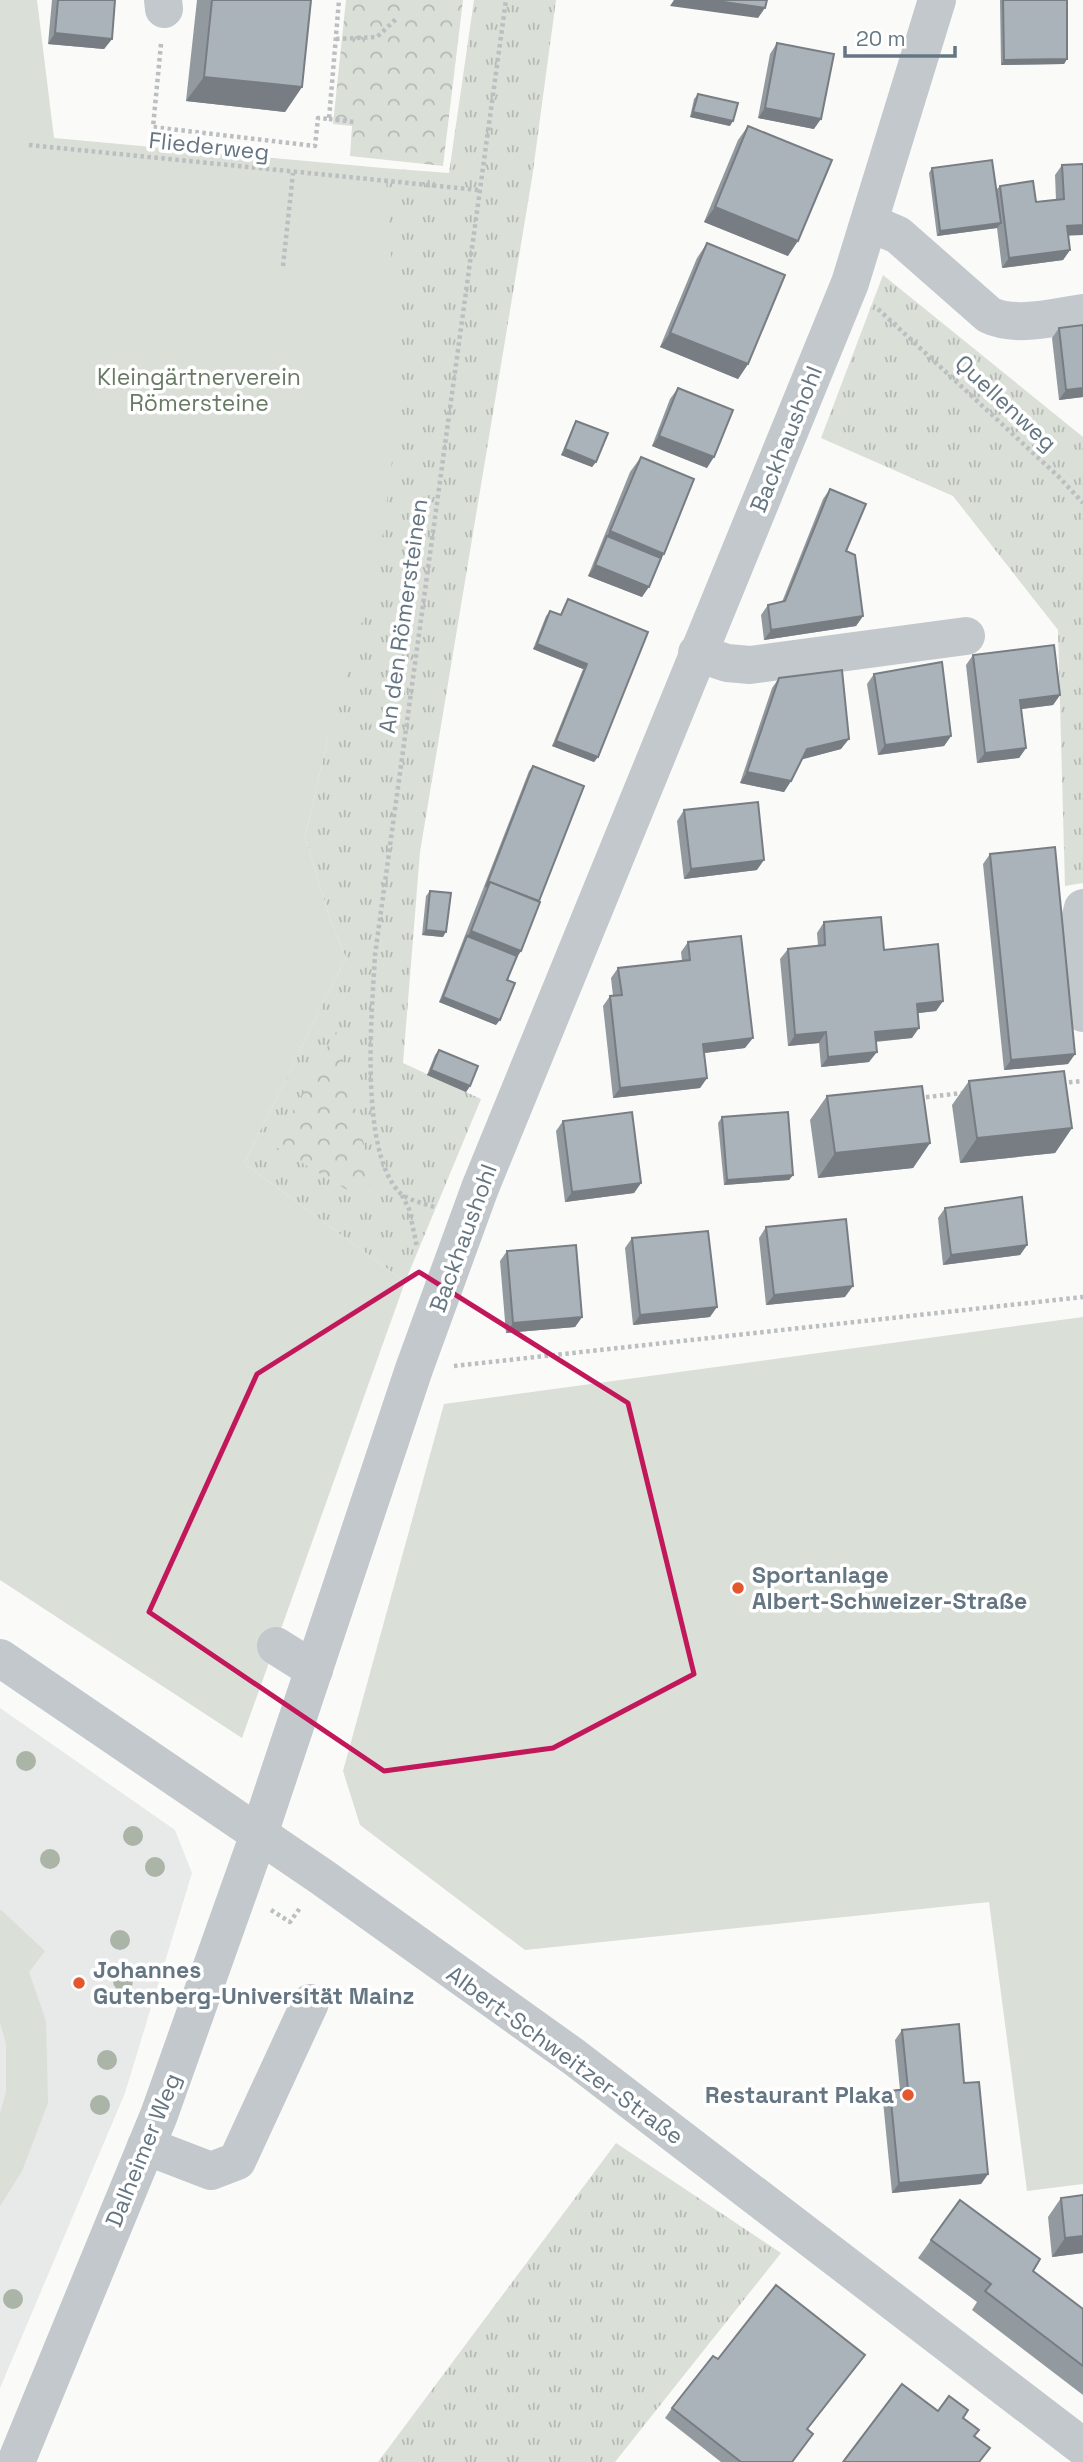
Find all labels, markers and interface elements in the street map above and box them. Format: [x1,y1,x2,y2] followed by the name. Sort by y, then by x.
[845,14,955,58] scale bar
[856,25,906,52] text: 20 m
[147,125,271,167] street label: Fliederweg
[949,348,1063,458] street label: Quellenweg
[743,361,829,517] street label: Backhaushohl
[97,362,301,418] park label: Kleingärtnerverein Römersteine
[372,497,434,735] street label: An den Römersteinen
[422,1160,504,1316] street label: Backhaushohl
[752,1560,1027,1616] place label: Sportanlage Albert-Schweizer-Straße
[730,1580,746,1596] marker: Sportanlage Albert-Schweizer-Straße
[93,1955,415,2011] place label: Johannes Gutenberg-Universität Mainz
[441,1959,689,2151] street label: Albert-Schweitzer-Straße
[71,1975,87,1991] marker: Johannes Gutenberg-Universität Mainz
[98,2069,188,2231] street label: Dalheimer Weg
[705,2080,894,2110] place label: Restaurant Plaka
[900,2087,916,2103] marker: Restaurant Plaka

